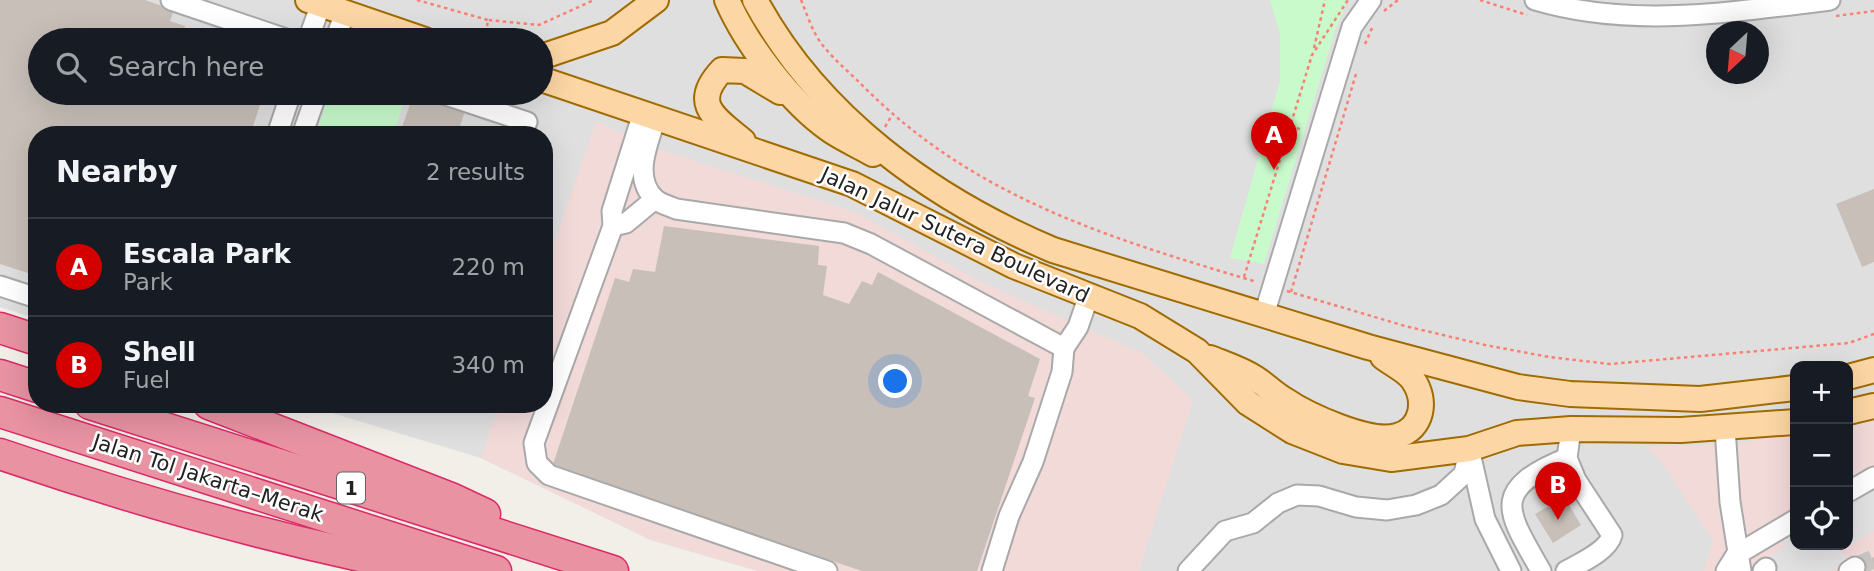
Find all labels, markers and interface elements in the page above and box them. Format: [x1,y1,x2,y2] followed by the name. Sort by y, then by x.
[1706,21,1769,84] north arrow
[28,28,553,105] search box
[52,48,90,86] icon: search
[108,52,264,82] text: Search here
[1251,112,1297,170] pin: A
[56,154,178,189] text: Nearby
[426,159,525,185] text: 2 results
[815,161,1093,308] street label: Jalan Jalur Sutera Boulevard
[123,239,291,269] text: Escala Park
[70,254,88,280] text: A
[451,254,525,280] text: 220 m
[123,269,173,295] text: Park
[123,337,196,367] text: Shell
[70,352,88,378] text: B
[451,352,525,378] text: 340 m
[1790,361,1853,550] map controls
[1790,361,1853,424] button: +
[878,364,912,398] your location
[123,367,170,393] text: Fuel
[1790,424,1853,487] button: −
[88,429,327,527] street label: Jalan Tol Jakarta–Merak
[1535,462,1581,520] pin: B
[337,472,365,503] road number: 1
[1790,487,1853,550] button: locate

